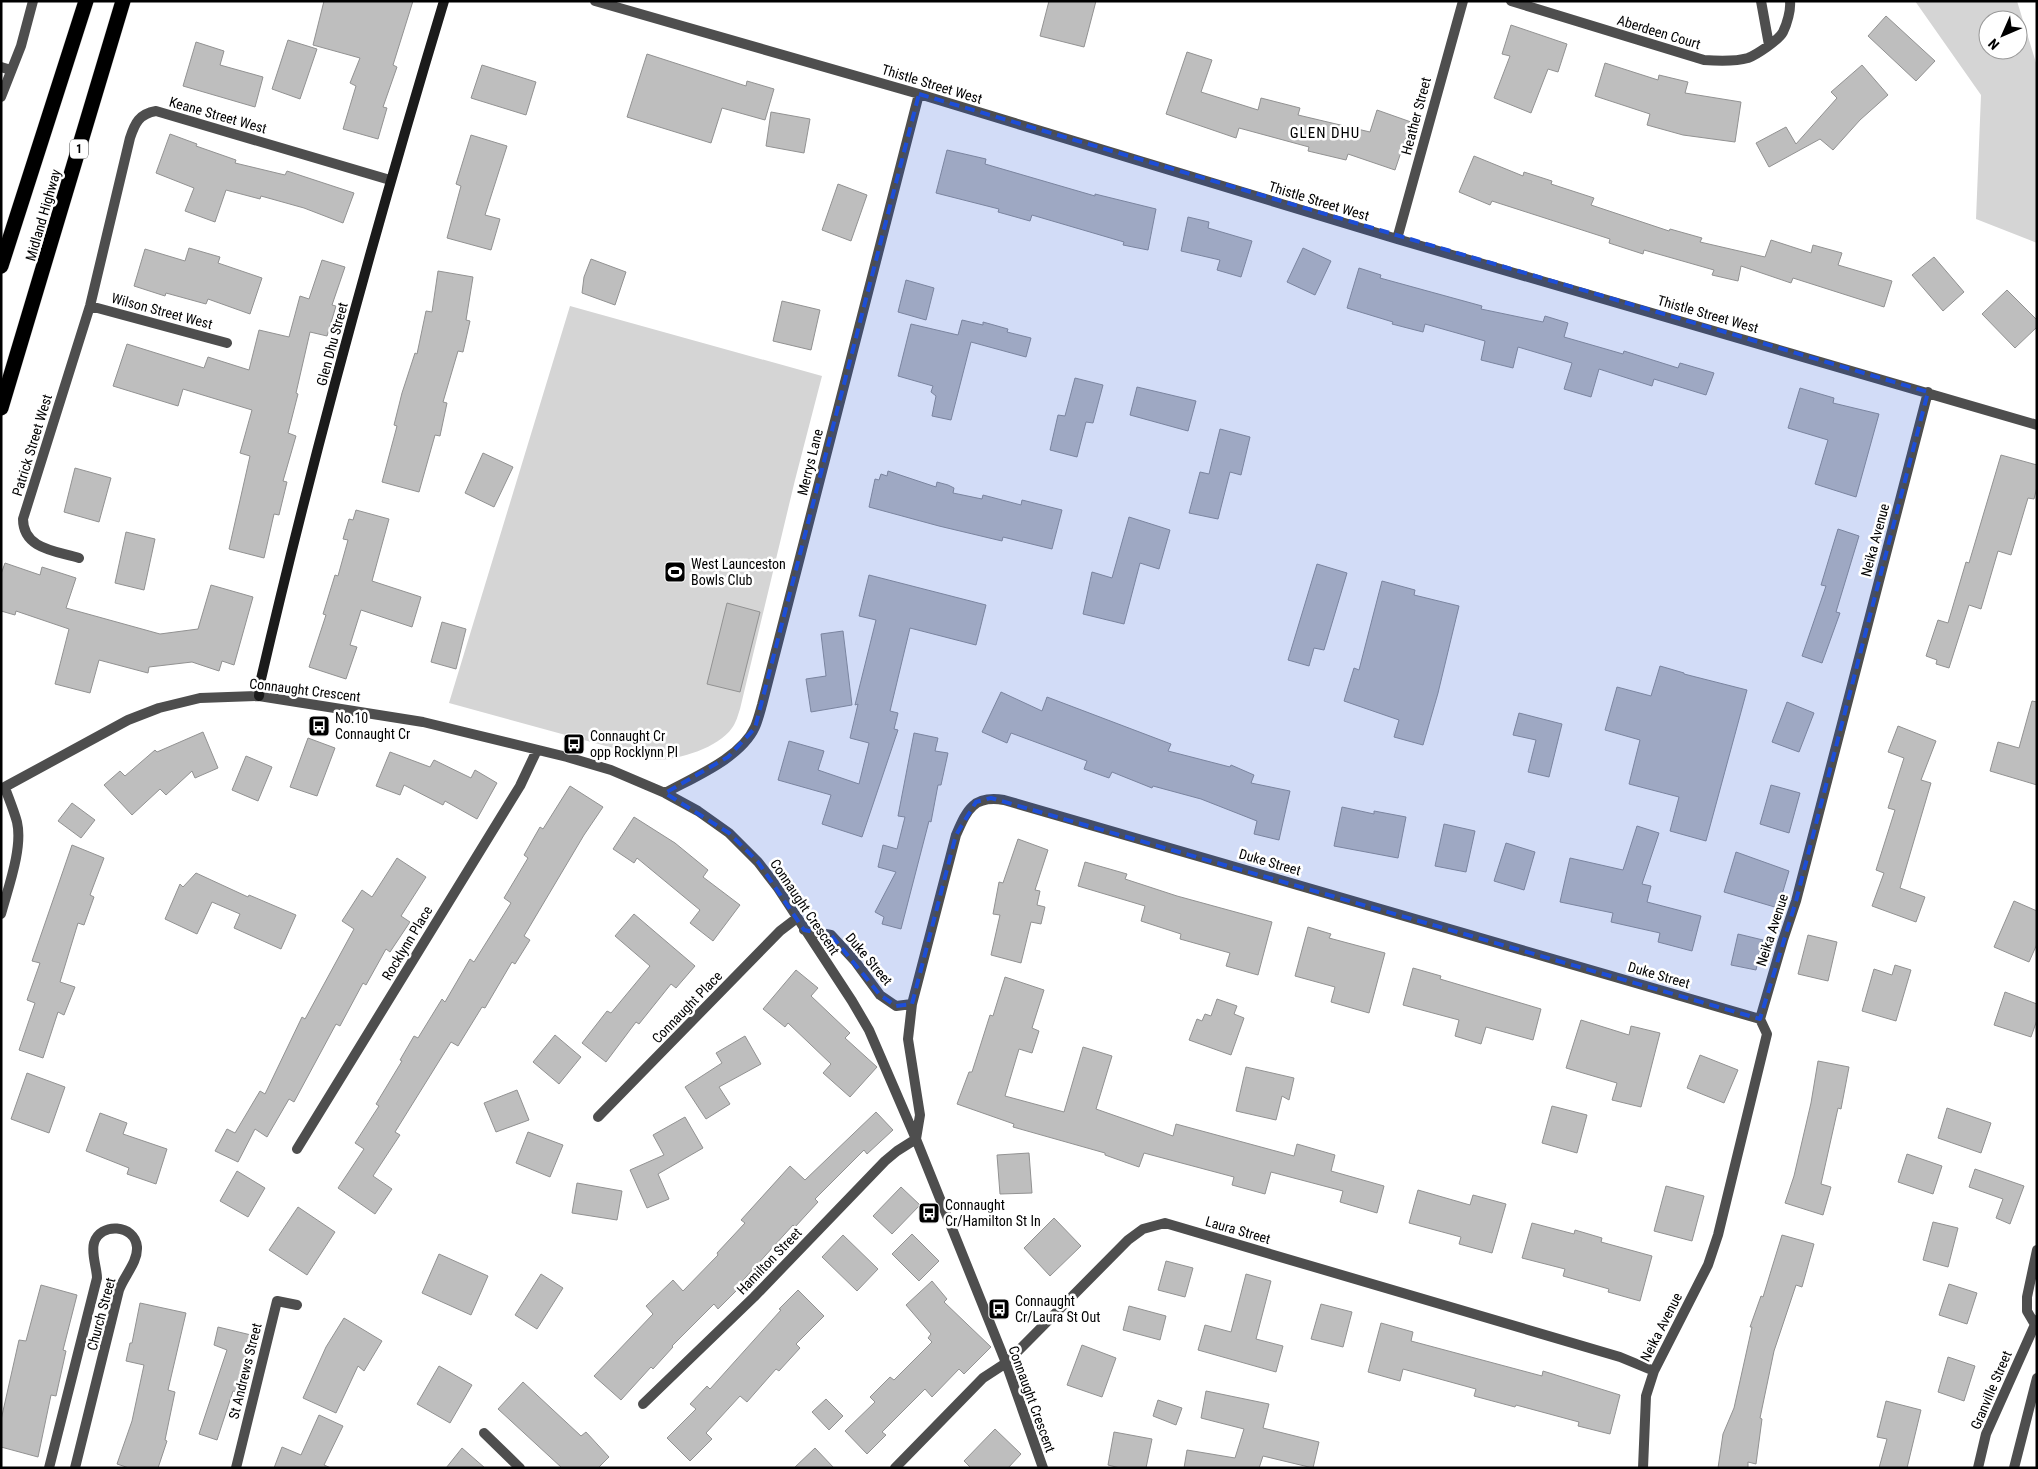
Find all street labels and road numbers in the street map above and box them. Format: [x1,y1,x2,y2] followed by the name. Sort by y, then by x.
[1615,12,1703,52] street label: Aberdeen Court
[880,61,984,107] street label: Thistle Street West
[1398,75,1434,157] street label: Heather Street
[167,93,269,137] street label: Keane Street West
[70,140,88,158] road number: 1
[22,167,64,263] street label: Midland Highway
[1267,178,1371,224] street label: Thistle Street West
[110,290,214,332] street label: Wilson Street West
[1656,292,1760,336] street label: Thistle Street West
[313,301,351,387] street label: Glen Dhu Street
[9,392,55,498] street label: Patrick Street West
[794,427,826,497] street label: Merrys Lane
[1858,501,1893,578] street label: Neika Avenue
[248,675,362,705] street label: Connaught Crescent
[1237,846,1303,878] street label: Duke Street
[767,856,843,958] street label: Connaught Crescent
[1753,891,1791,968] street label: Neika Avenue
[379,903,436,983] street label: Rocklynn Place
[842,930,896,988] street label: Duke Street
[1626,959,1692,991] street label: Duke Street
[649,967,726,1046] street label: Connaught Place
[1204,1213,1272,1247] street label: Laura Street
[733,1224,805,1298] street label: Hamilton Street
[84,1276,118,1352] street label: Church Street
[1637,1290,1685,1364] street label: Neika Avenue
[225,1321,265,1421] street label: St Andrews Street
[1005,1344,1059,1454] street label: Connaught Crescent
[1967,1348,2015,1432] street label: Granville Street

